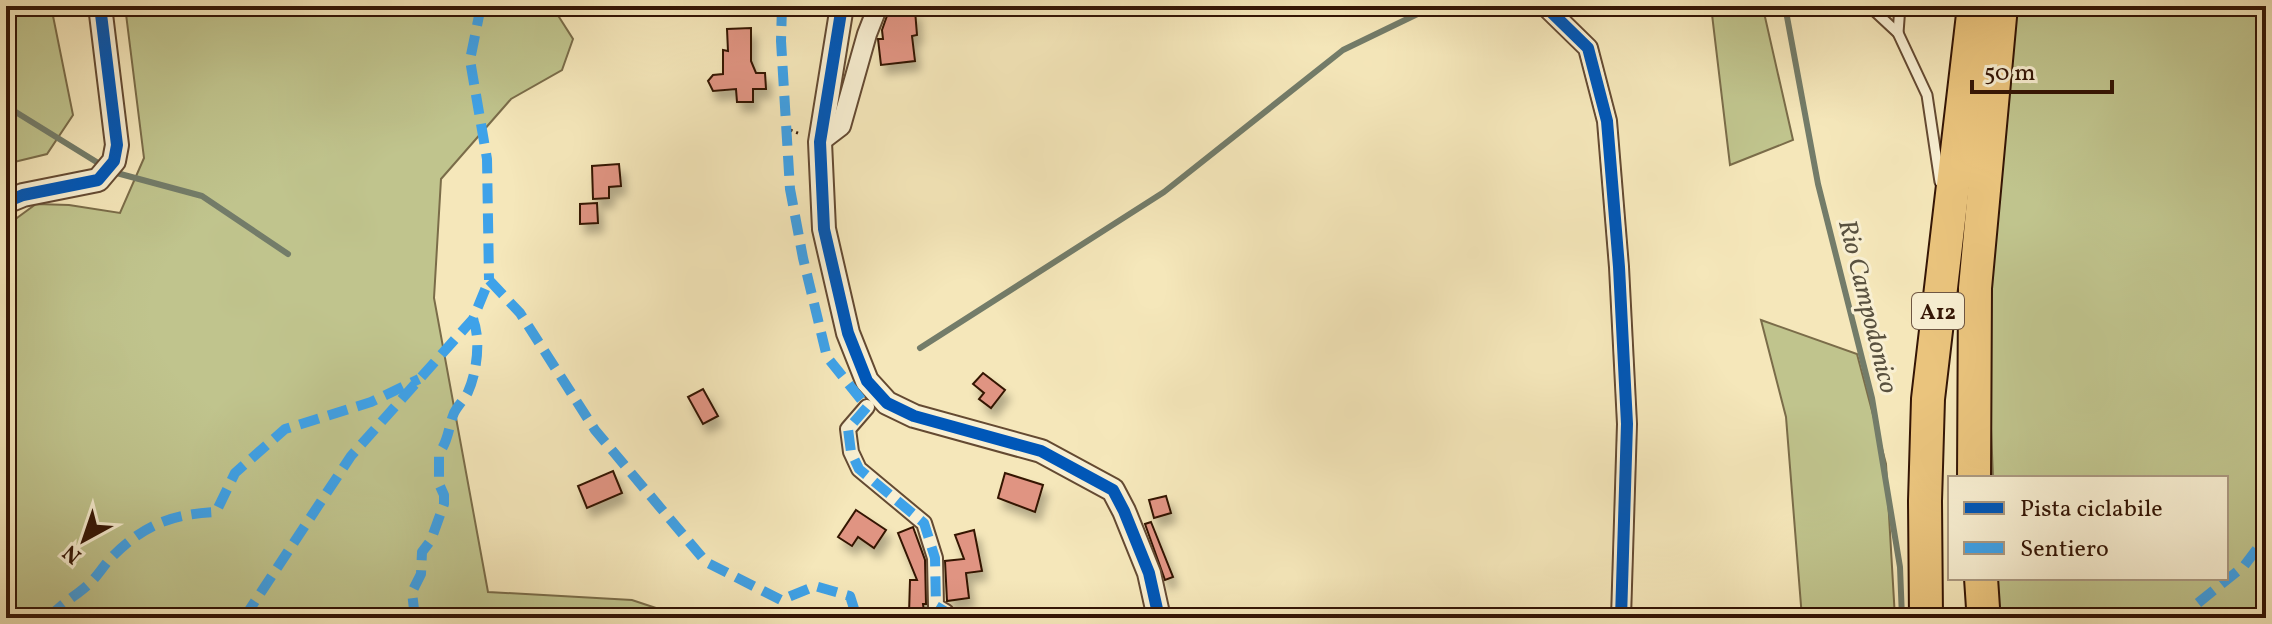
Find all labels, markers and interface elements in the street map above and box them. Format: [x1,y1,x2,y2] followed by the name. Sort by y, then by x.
[1972,44,2112,94] scale bar
[1984,57,2036,91] text: 50 m
[1828,216,1906,397] water label: Rio Campodonico
[1912,293,1964,329] road number: A12
[1948,476,2228,580] legend
[2020,493,2163,527] text: Pista ciclabile
[44,500,124,580] north arrow
[2020,533,2109,567] text: Sentiero
[57,536,89,570] text: N

